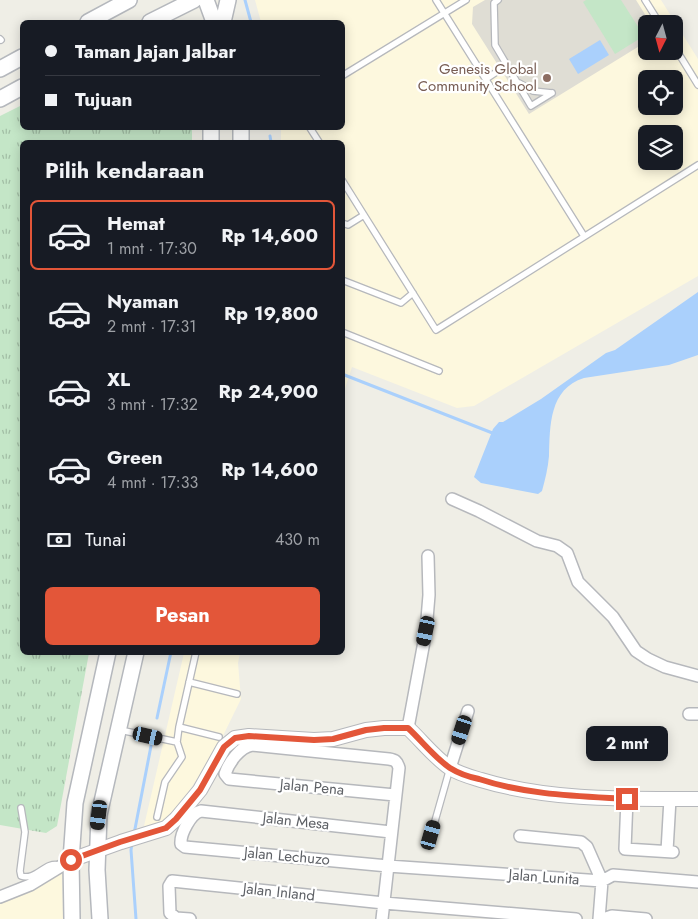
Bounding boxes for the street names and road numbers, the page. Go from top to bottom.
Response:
street label: Jalan Pena [277,773,345,801]
street label: Jalan Mesa [260,806,330,835]
street label: Jalan Lechuzo [241,841,331,871]
street label: Jalan Lunita [506,863,580,890]
street label: Jalan Inland [240,877,316,907]

